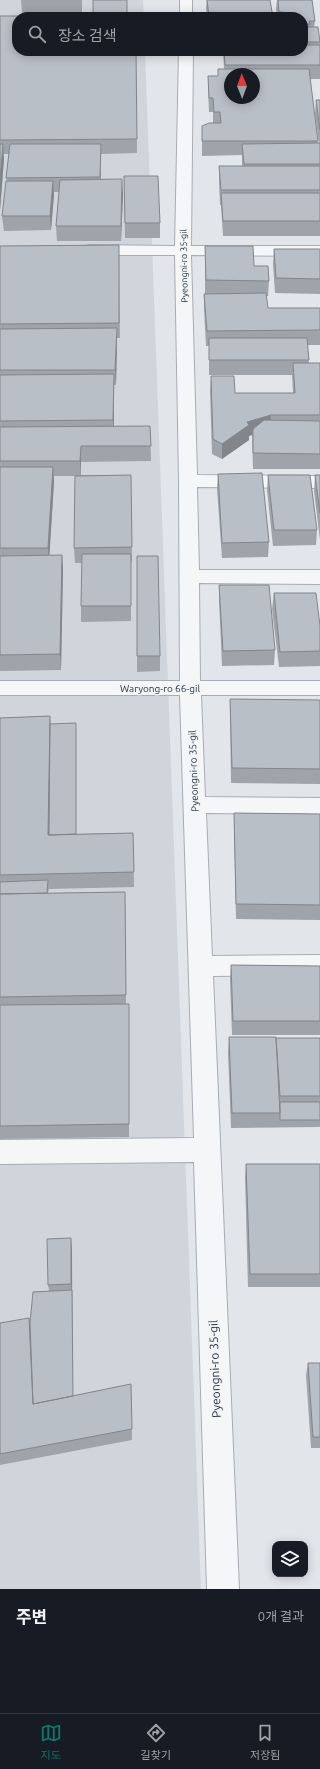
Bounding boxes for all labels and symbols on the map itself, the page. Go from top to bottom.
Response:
north arrow [224,68,260,104]
street label: Pyeongni-ro 35-gil [178,229,190,303]
street label: Waryong-ro 66-gil [120,683,200,694]
street label: Pyeongni-ro 35-gil [187,730,200,812]
street label: Pyeongni-ro 35-gil [206,1320,223,1418]

